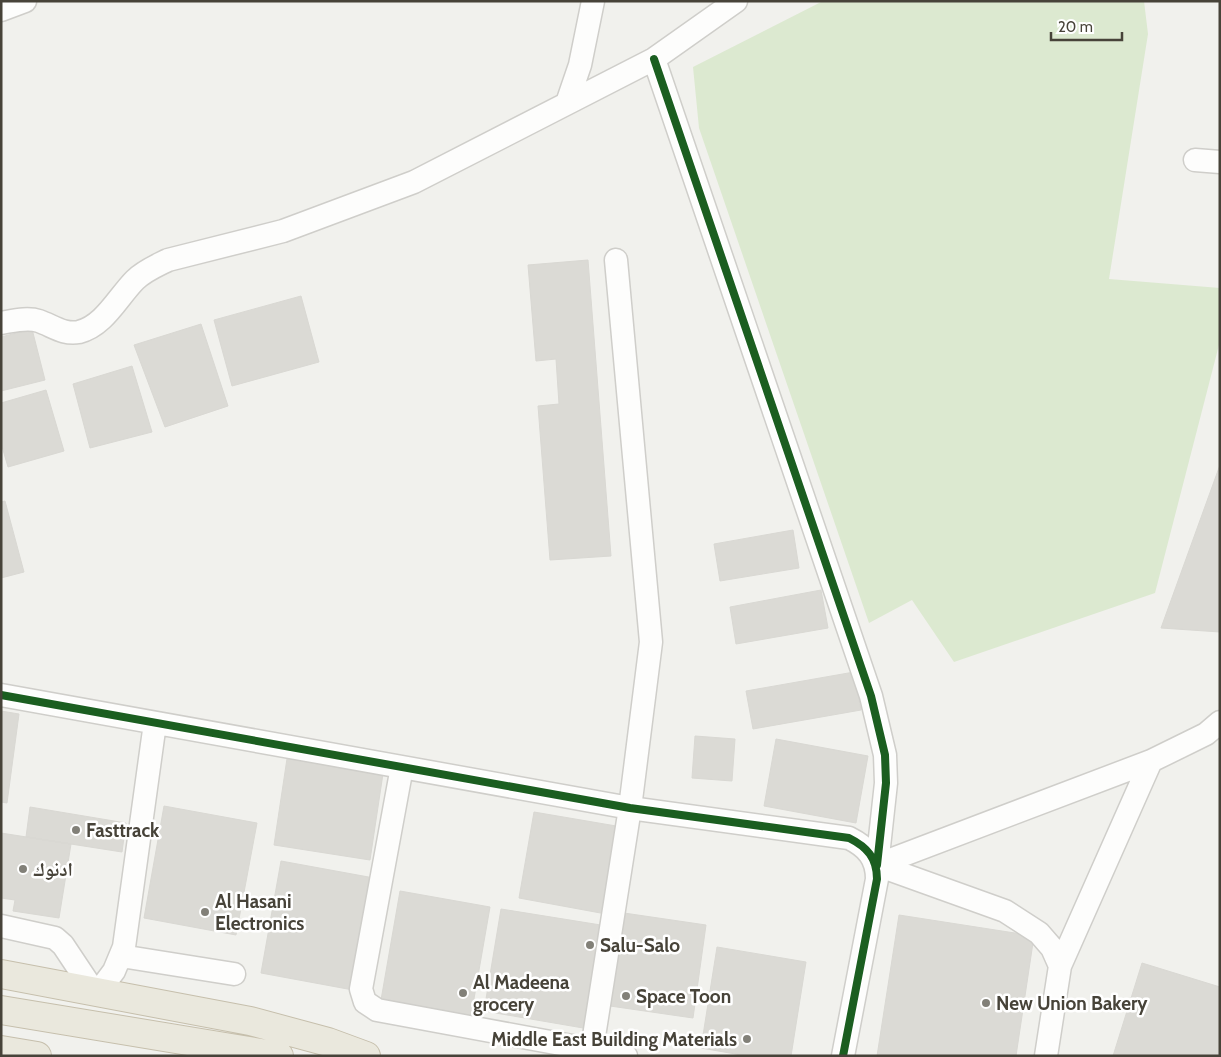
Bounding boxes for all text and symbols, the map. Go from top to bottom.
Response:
scale bar [1051,10,1122,42]
text: 20 m [1058,18,1093,36]
place label: Fasttrack [86,819,160,842]
marker: Fasttrack [70,824,82,836]
place label: ادنوك [33,858,73,881]
marker: ادنوك [17,863,29,875]
place label: Al Hasani Electronics [215,890,304,935]
marker: Al Hasani Electronics [199,906,211,918]
place label: Salu-Salo [600,934,680,957]
marker: Salu-Salo [584,939,596,951]
place label: Al Madeena grocery [473,971,570,1016]
place label: Space Toon [636,985,731,1008]
marker: Al Madeena grocery [457,987,469,999]
marker: Space Toon [620,990,632,1002]
place label: New Union Bakery [996,992,1148,1015]
marker: New Union Bakery [980,997,992,1009]
place label: Middle East Building Materials [491,1028,737,1051]
marker: Middle East Building Materials [741,1033,753,1045]

